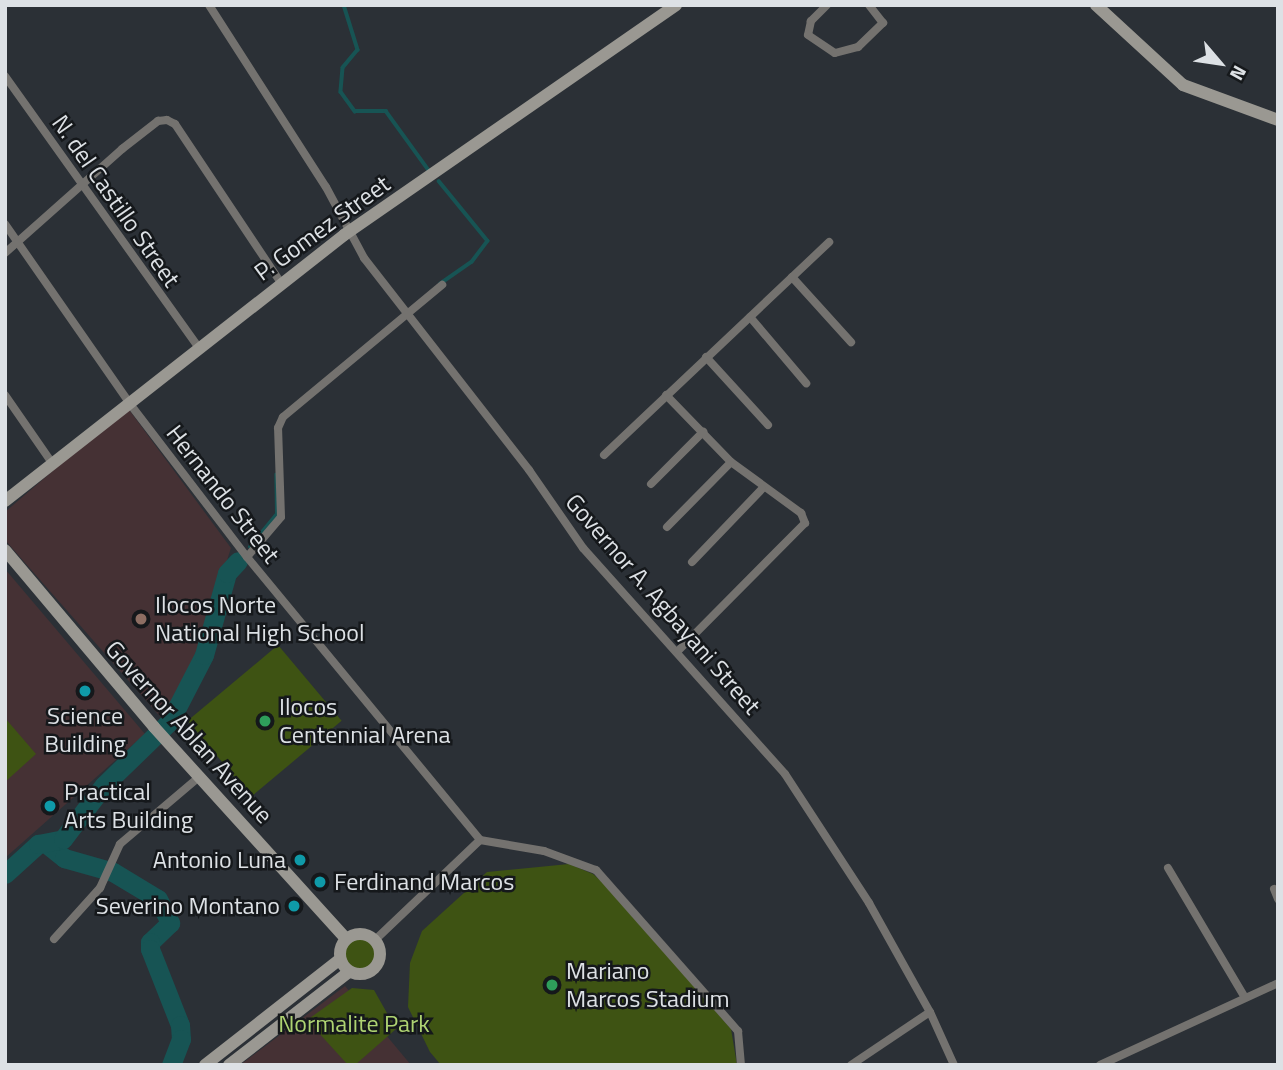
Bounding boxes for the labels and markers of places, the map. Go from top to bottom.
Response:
place label: Ilocos Norte National High School [155,591,365,647]
marker: Ilocos Norte National High School [133,611,149,627]
marker: Science Building [77,683,93,699]
place label: Ilocos Centennial Arena [279,693,451,749]
place label: Science Building [44,702,126,758]
marker: Ilocos Centennial Arena [257,713,273,729]
place label: Practical Arts Building [64,778,193,834]
marker: Practical Arts Building [42,798,58,814]
place label: Antonio Luna [153,846,286,874]
marker: Antonio Luna [292,852,308,868]
place label: Ferdinand Marcos [334,868,514,896]
marker: Ferdinand Marcos [312,874,328,890]
place label: Severino Montano [96,892,280,920]
marker: Severino Montano [286,898,302,914]
place label: Mariano Marcos Stadium [566,957,730,1013]
marker: Mariano Marcos Stadium [544,977,560,993]

